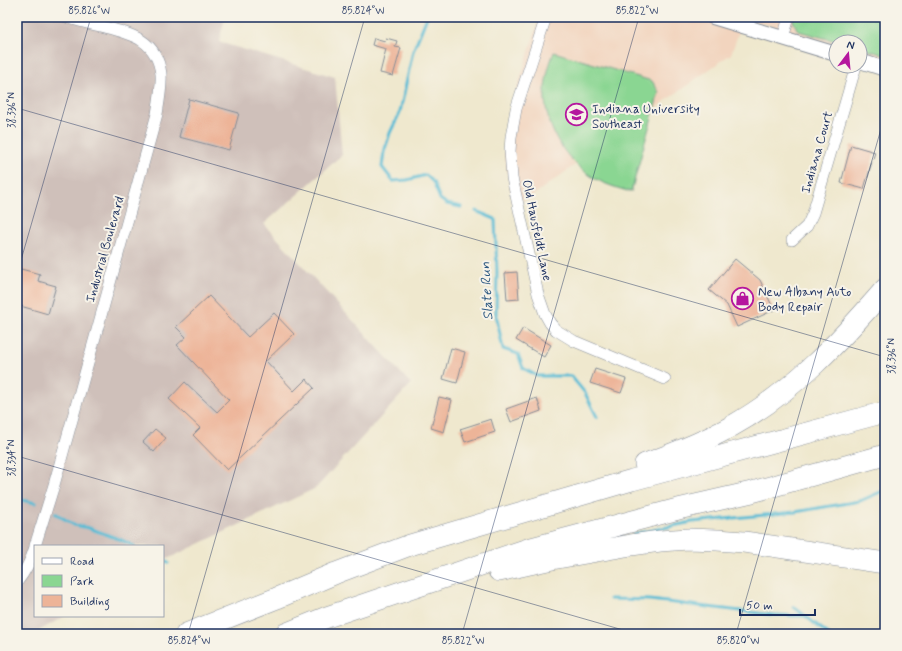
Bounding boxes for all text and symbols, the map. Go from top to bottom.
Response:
text: 85.826°W [68,4,110,18]
text: 85.824°W [342,4,384,18]
text: 85.822°W [616,4,658,18]
north arrow [828,34,868,74]
text: N [845,38,856,53]
text: 38.336°N [5,92,19,128]
place label: Indiana University Southeast [592,101,700,133]
school or university icon: Indiana University Southeast [564,102,590,128]
street label: Indiana Court [798,109,837,195]
street label: Old Hausfeldt Lane [518,178,556,283]
street label: Industrial Boulevard [82,194,129,304]
water label: Slate Run [476,261,498,321]
place label: New Albany Auto Body Repair [758,284,851,316]
shop icon: New Albany Auto Body Repair [730,285,756,311]
text: 38.336°N [885,338,899,374]
text: 38.334°N [5,439,19,477]
legend [34,545,164,617]
text: Road [70,554,94,570]
text: Park [70,574,94,590]
scale bar [740,591,815,617]
text: Building [70,594,110,611]
text: 50 m [746,598,773,614]
text: 85.824°W [168,634,210,648]
text: 85.822°W [442,634,484,648]
text: 85.820°W [717,634,759,648]

